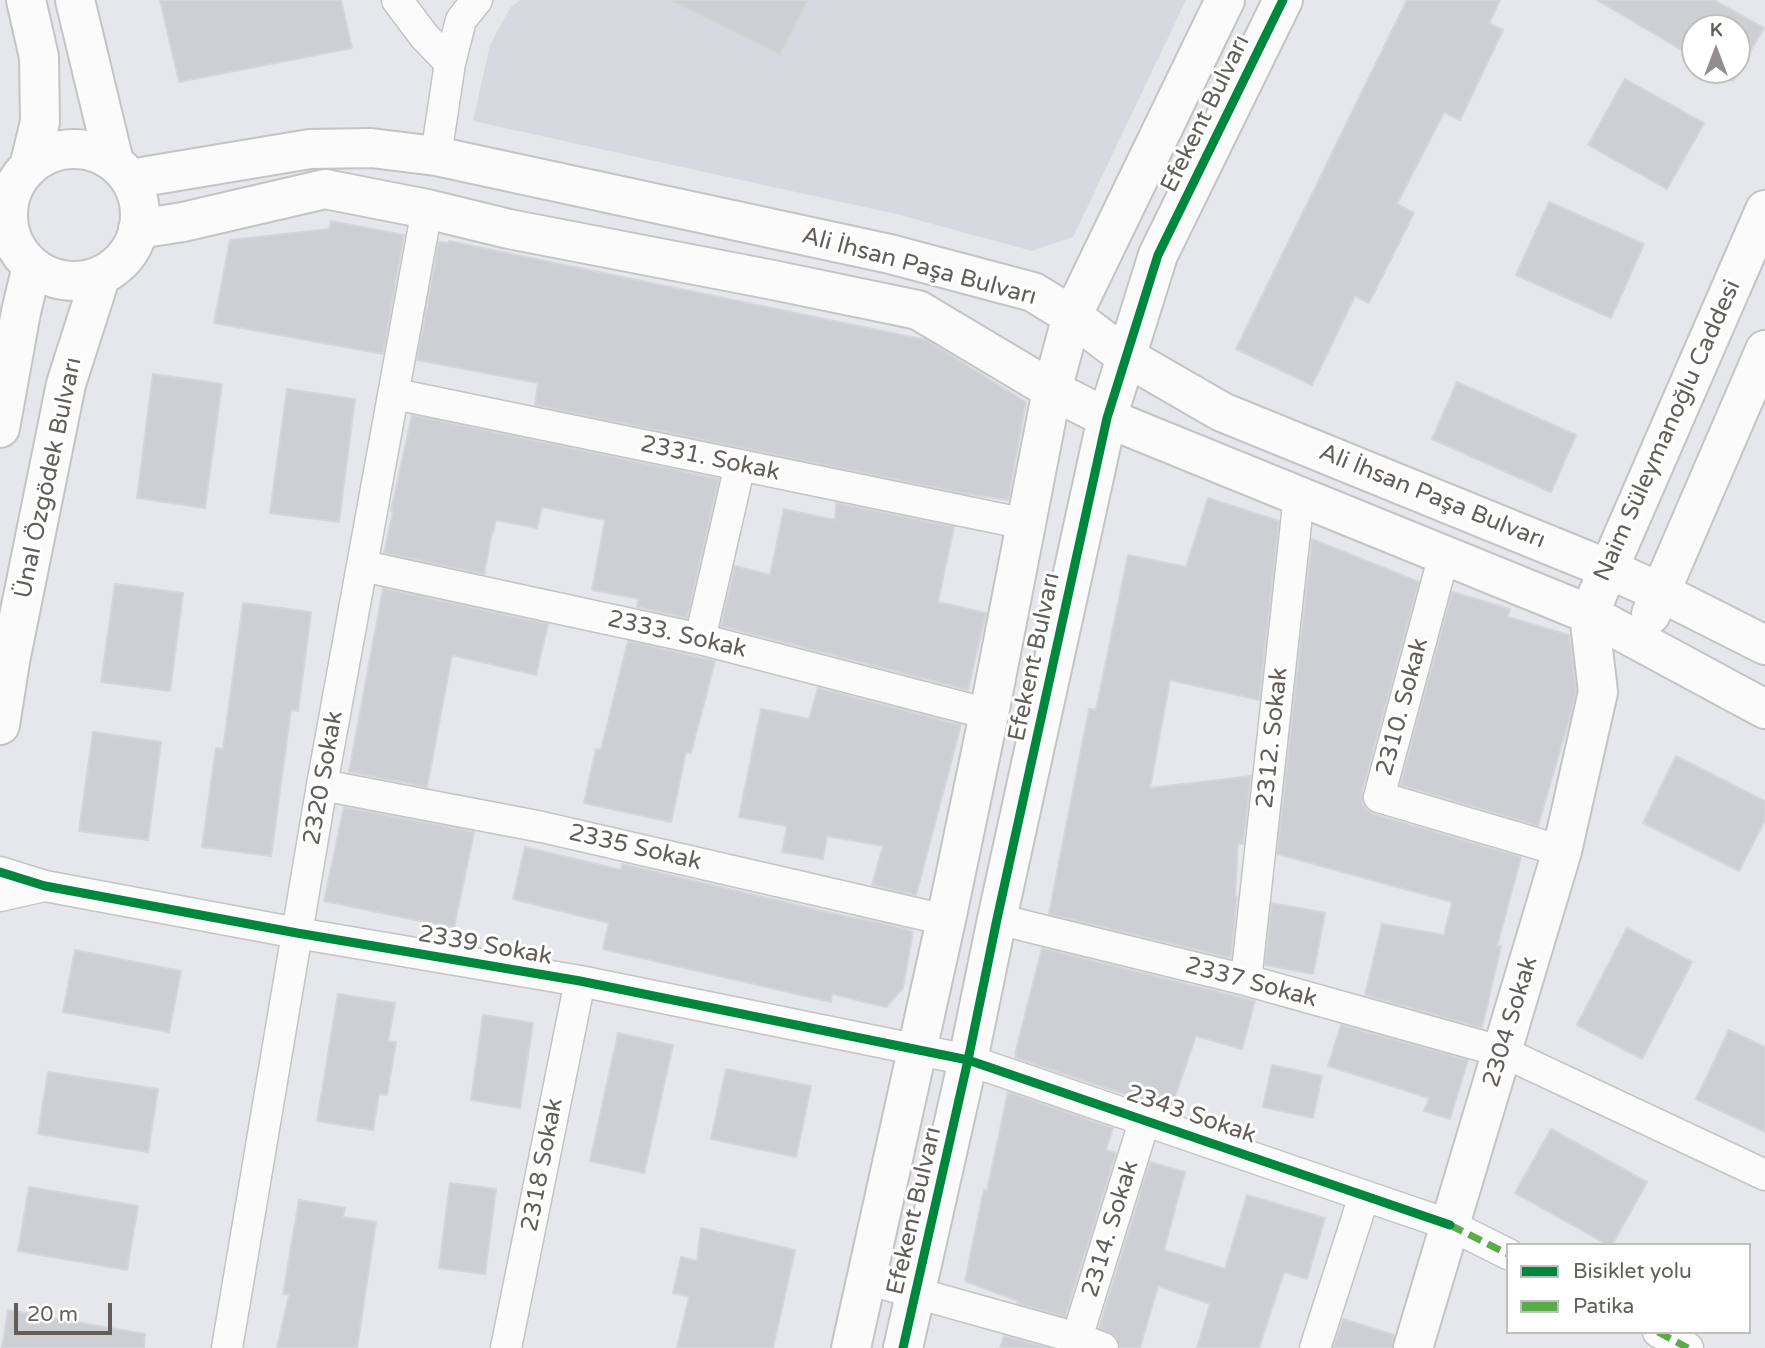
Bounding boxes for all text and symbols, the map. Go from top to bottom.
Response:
north arrow [1681,14,1751,84]
text: K [1710,19,1722,41]
street label: Efekent Bulvarı [1155,31,1257,197]
street label: Ali İhsan Paşa Bulvarı [799,222,1039,312]
street label: Naim Süleymanoğlu Caddesi [1588,276,1748,586]
street label: Ünal Özgödek Bulvarı [9,355,89,601]
street label: 2331. Sokak [638,430,782,488]
street label: Ali İhsan Paşa Bulvarı [1315,438,1549,556]
street label: Efekent Bulvarı [1003,570,1067,744]
street label: 2333. Sokak [605,605,749,665]
street label: 2310. Sokak [1371,635,1435,779]
street label: 2312. Sokak [1251,666,1295,810]
street label: 2320 Sokak [298,709,350,847]
street label: 2335 Sokak [566,819,704,877]
street label: 2339 Sokak [416,920,554,972]
street label: 2337 Sokak [1182,952,1320,1014]
street label: 2304 Sokak [1477,953,1545,1091]
street label: 2343 Sokak [1122,1079,1260,1151]
street label: 2318 Sokak [516,1096,570,1234]
street label: Efekent Bulvarı [882,1124,948,1298]
street label: 2314. Sokak [1077,1157,1145,1301]
legend [1506,1243,1751,1334]
text: Bisiklet yolu [1573,1259,1692,1284]
scale bar [18,1288,116,1332]
text: Patika [1573,1294,1634,1319]
text: 20 m [27,1302,78,1327]

